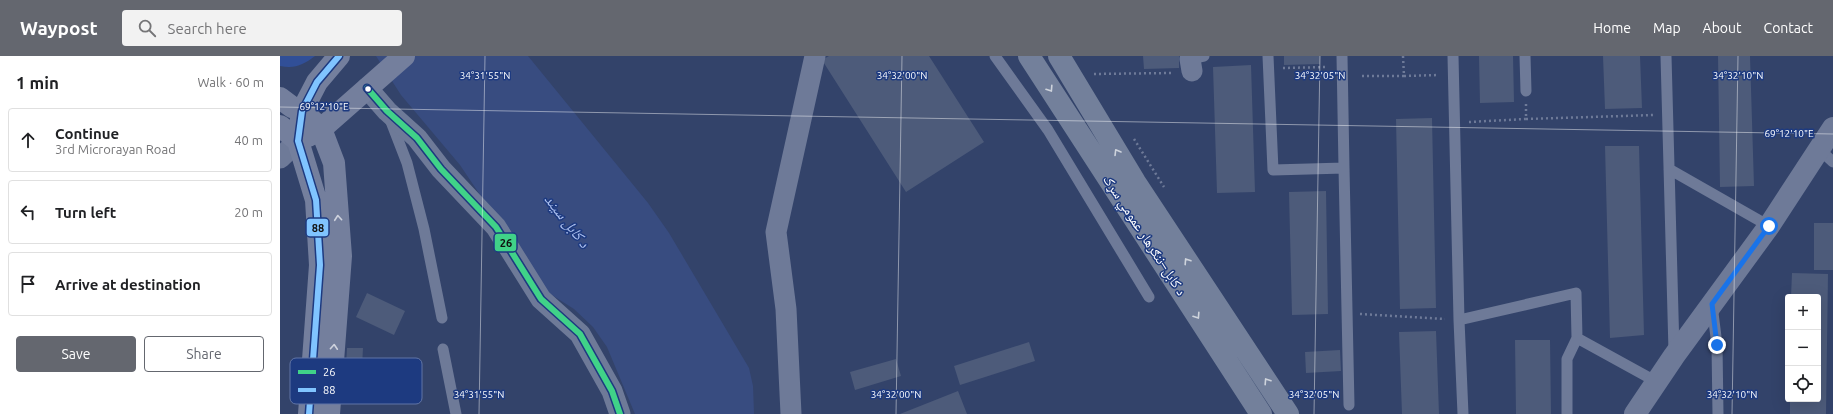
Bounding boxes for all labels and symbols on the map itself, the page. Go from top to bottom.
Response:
text: 34°31'55"N [460,70,510,81]
text: 34°32'00"N [877,70,927,81]
text: 34°32'05"N [1295,70,1345,81]
text: 34°32'10"N [1713,70,1763,81]
unlabelled marker [363,84,373,94]
one-way arrow [1046,85,1053,92]
text: 69°12'10"E [299,101,349,112]
text: 69°12'10"E [1764,128,1814,139]
one-way arrow [1114,149,1122,156]
street label: د کابل–ننګرهار عمومي سړک [1097,172,1190,300]
water label: د کابل سيند [541,191,594,252]
one-way arrow [334,215,343,221]
route start [1760,217,1778,235]
line badge: 88 [306,218,329,237]
text: 88 [312,222,324,234]
line badge: 26 [494,233,517,252]
text: 26 [500,237,512,249]
one-way arrow [1185,258,1192,265]
one-way arrow [1192,312,1200,319]
route end [1708,336,1726,354]
one-way arrow [330,344,339,350]
legend [290,358,422,404]
text: 26 [323,366,335,378]
one-way arrow [1265,379,1272,386]
text: 88 [323,384,335,396]
text: 34°31'55"N [454,389,504,400]
text: 34°32'00"N [871,389,921,400]
text: 34°32'05"N [1289,389,1339,400]
text: 34°32'10"N [1707,389,1757,400]

